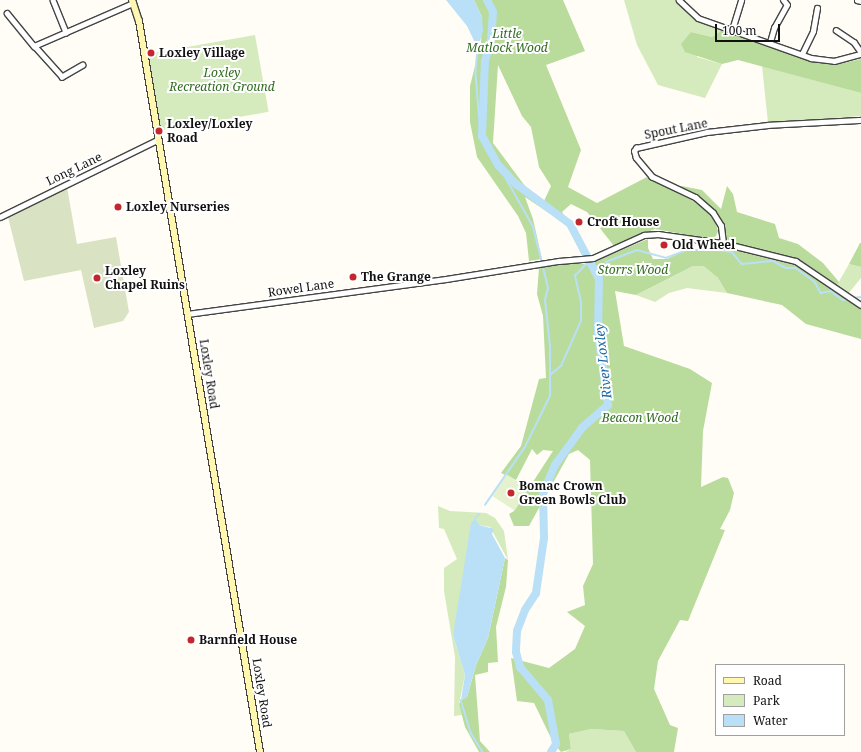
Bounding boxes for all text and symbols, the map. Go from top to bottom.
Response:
scale bar [717,16,782,42]
text: 100 m [722,22,757,39]
park label: Little Matlock Wood [466,27,548,55]
place label: Loxley Village [159,46,245,60]
marker: Loxley Village [146,48,156,58]
park label: Loxley Recreation Ground [169,66,275,94]
street label: Spout Lane [643,116,709,142]
place label: Loxley/Loxley Road [167,117,252,145]
marker: Loxley/Loxley Road [154,126,164,136]
street label: Long Lane [44,149,104,189]
place label: Loxley Nurseries [126,200,230,214]
marker: Loxley Nurseries [113,202,123,212]
place label: Croft House [587,215,659,229]
marker: Croft House [574,217,584,227]
place label: Old Wheel [672,238,735,252]
marker: Old Wheel [659,240,669,250]
park label: Storrs Wood [598,263,668,277]
place label: Loxley Chapel Ruins [105,264,185,292]
place label: The Grange [361,270,431,284]
marker: The Grange [348,272,358,282]
marker: Loxley Chapel Ruins [92,273,102,283]
street label: Rowel Lane [267,276,335,300]
water label: River Loxley [591,323,615,399]
street label: Loxley Road [196,338,222,410]
park label: Beacon Wood [602,411,678,425]
place label: Bomac Crown Green Bowls Club [519,479,626,507]
marker: Bomac Crown Green Bowls Club [506,488,516,498]
place label: Barnfield House [199,633,297,647]
marker: Barnfield House [186,635,196,645]
street label: Loxley Road [249,657,275,729]
legend [715,664,845,736]
text: Road [753,672,782,689]
text: Park [753,692,780,709]
text: Water [753,712,788,729]

